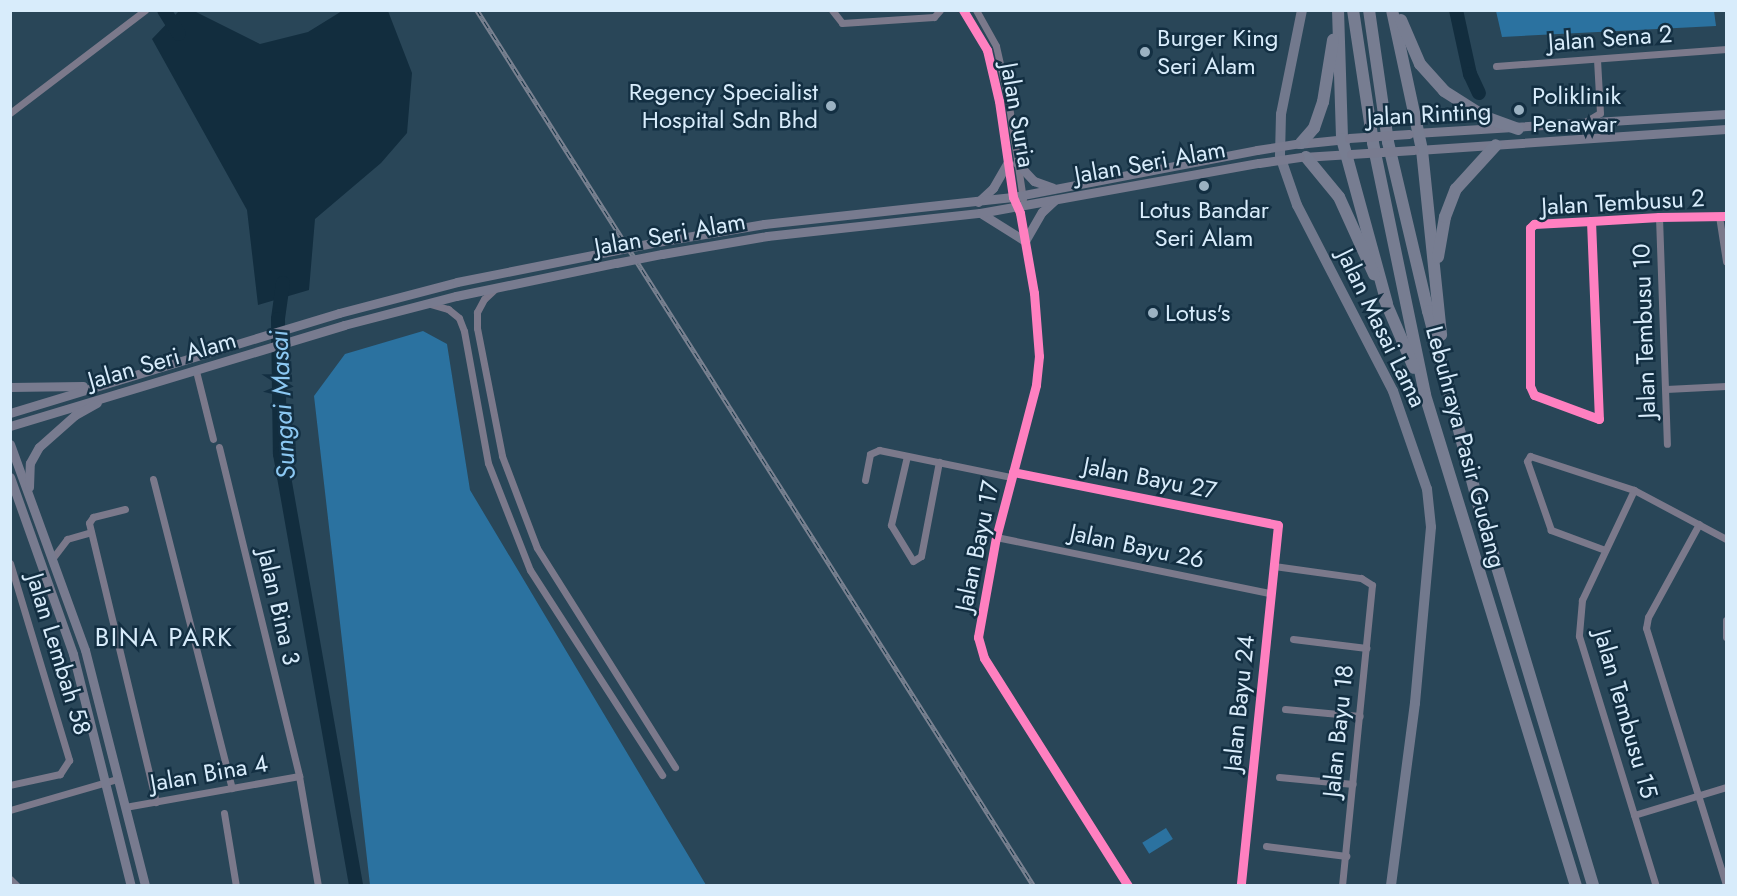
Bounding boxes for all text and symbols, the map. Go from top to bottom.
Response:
street label: Jalan Sena 2 [1547,19,1673,57]
place label: Burger King Seri Alam [1157,24,1278,80]
marker: Burger King Seri Alam [1138,45,1152,59]
street label: Jalan Suria [995,60,1041,170]
place label: Regency Specialist Hospital Sdn Bhd [629,78,818,134]
place label: Poliklinik Penawar [1532,82,1621,138]
street label: Jalan Rinting [1366,96,1492,132]
marker: Regency Specialist Hospital Sdn Bhd [822,97,840,115]
marker: Poliklinik Penawar [1510,101,1528,119]
street label: Jalan Seri Alam [1072,135,1228,189]
marker: Lotus Bandar Seri Alam [1197,179,1211,193]
street label: Jalan Tembusu 2 [1541,183,1705,221]
place label: Lotus Bandar Seri Alam [1139,196,1269,252]
street label: Jalan Seri Alam [592,207,748,261]
street label: Jalan Tembusu 10 [1627,243,1661,419]
street label: Jalan Masai Lama [1331,244,1433,412]
place label: Lotus's [1165,299,1230,327]
marker: Lotus's [1146,306,1160,320]
street label: Lebuhraya Pasir Gudang [1420,323,1512,571]
street label: Jalan Seri Alam [85,325,239,395]
water label: Sungai Masai [264,330,302,480]
street label: Jalan Bayu 27 [1081,451,1219,505]
street label: Jalan Bayu 17 [949,478,1005,614]
street label: Jalan Bayu 26 [1067,518,1207,574]
street label: Jalan Bina 3 [252,546,306,668]
street label: Jalan Lembah 58 [21,570,97,738]
district label: BINA PARK [95,622,233,654]
street label: Jalan Tembusu 15 [1588,626,1664,802]
street label: Jalan Bayu 24 [1218,633,1260,773]
street label: Jalan Bayu 18 [1317,663,1359,799]
street label: Jalan Bina 4 [148,748,270,798]

